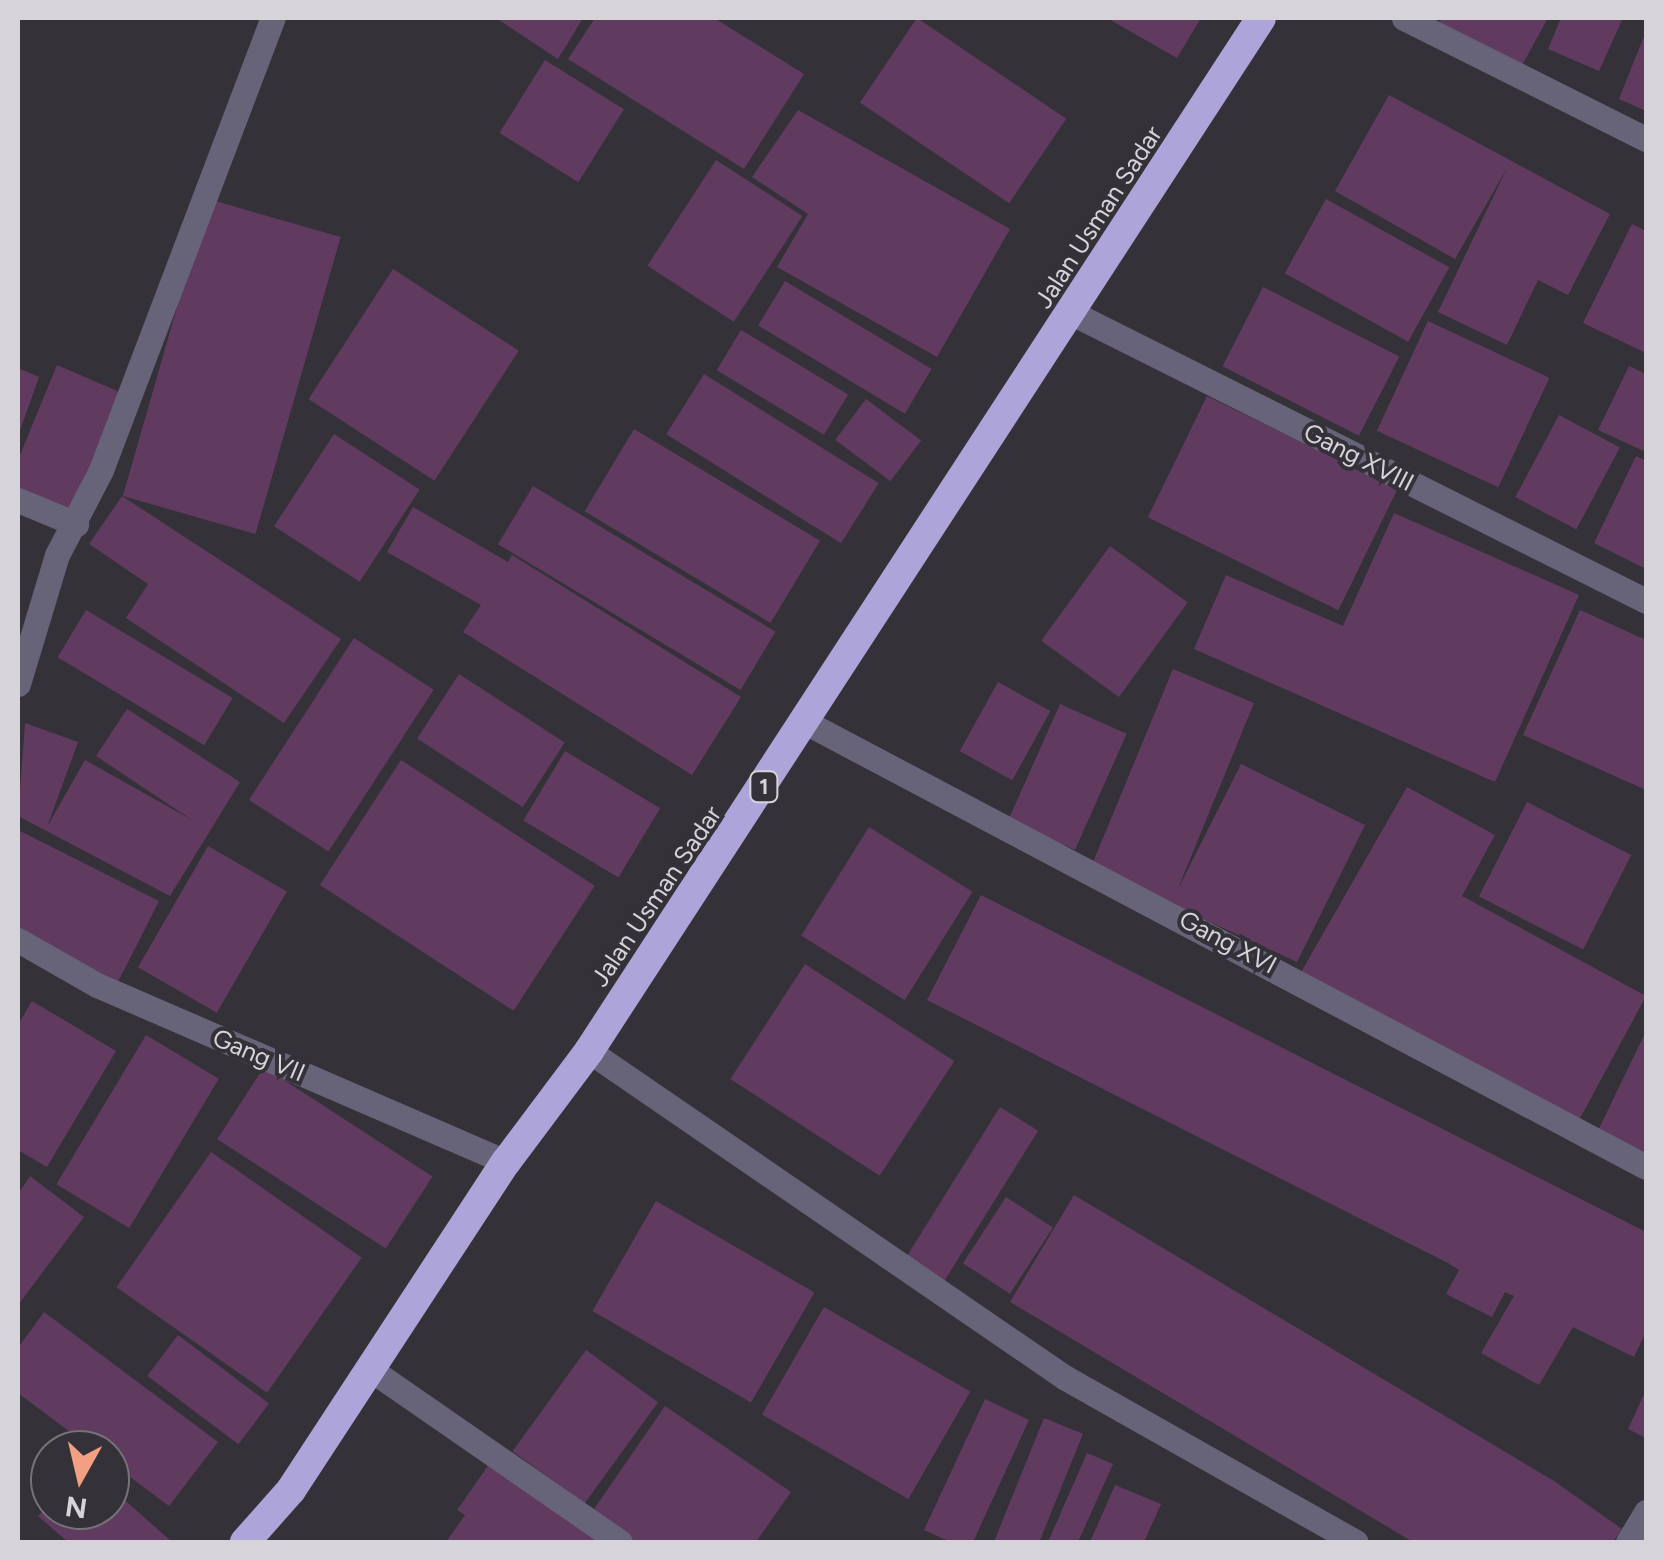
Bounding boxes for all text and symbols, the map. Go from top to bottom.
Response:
street label: Jalan Usman Sadar [1028,120,1168,314]
street label: Gang XVIII [1299,416,1419,498]
road number: 1 [749,770,779,804]
street label: Jalan Usman Sadar [584,800,728,992]
street label: Gang XVI [1174,904,1282,980]
street label: Gang VII [208,1022,310,1088]
north arrow [30,1430,130,1530]
text: N [63,1489,89,1526]

